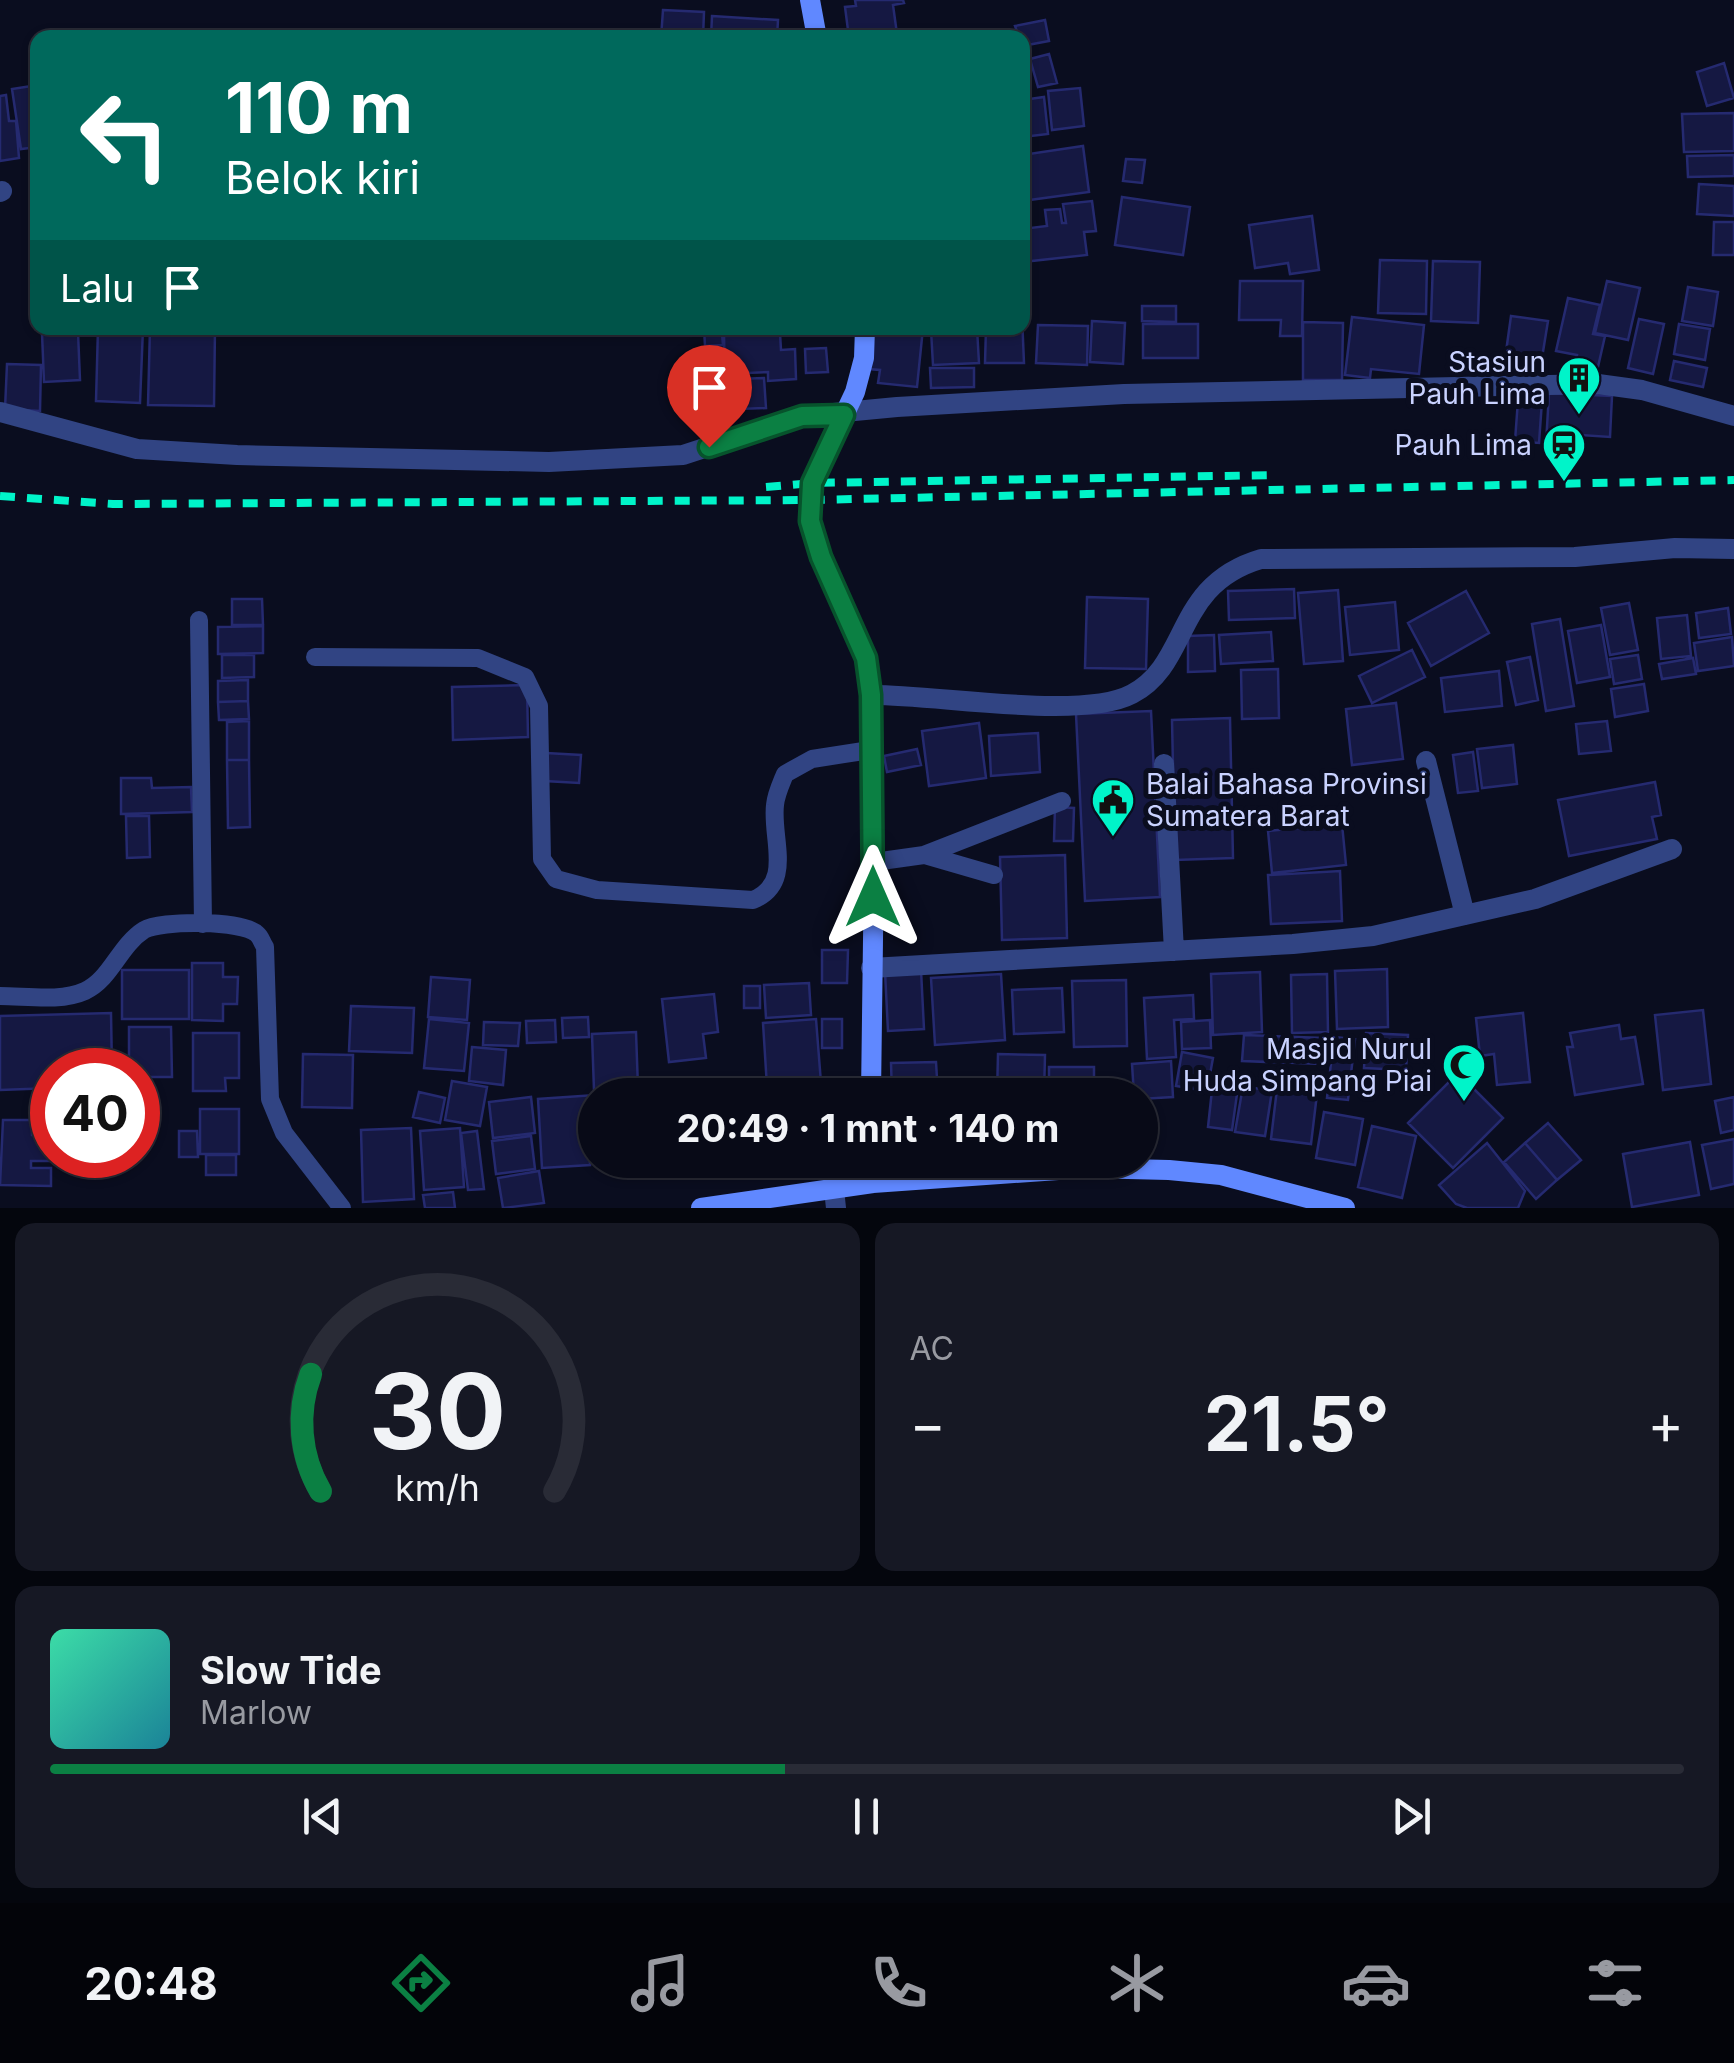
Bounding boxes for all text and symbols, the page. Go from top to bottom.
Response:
text: 110 m [225,65,413,150]
icon: left [60,70,190,200]
text: Belok kiri [225,150,420,205]
icon: arrive [155,260,210,315]
text: Lalu [60,265,135,311]
pin [667,345,752,448]
place label: Stasiun Pauh Lima [1409,345,1546,411]
building icon: Stasiun Pauh Lima [1556,355,1602,416]
icon: arrive [682,360,737,415]
station icon: Pauh Lima [1541,422,1587,483]
place label: Pauh Lima [1395,428,1532,462]
place label: Balai Bahasa Provinsi Sumatera Barat [1146,767,1427,833]
public building icon: Balai Bahasa Provinsi Sumatera Barat [1090,777,1136,838]
position arrow [821,845,925,949]
place label: Masjid Nurul Huda Simpang Piai [1183,1032,1432,1098]
mosque icon: Masjid Nurul Huda Simpang Piai [1441,1042,1487,1103]
speed limit sign: 40 [30,1048,160,1178]
text: 20:49 · 1 mnt · 140 m [676,1105,1060,1151]
text: AC [910,1329,954,1368]
text: 30 [369,1348,506,1474]
text: 21.5° [1204,1378,1390,1469]
text: − [910,1391,946,1457]
text: + [1648,1391,1684,1457]
text: km/h [395,1466,480,1510]
text: Slow Tide [200,1647,382,1693]
text: Marlow [200,1693,312,1732]
icon: previous [295,1789,350,1844]
icon: pause [839,1789,894,1844]
icon: next [1384,1789,1439,1844]
icon: directions [386,1948,456,2018]
icon: music [625,1948,695,2018]
icon: phone [864,1948,934,2018]
icon: climate [1102,1948,1172,2018]
icon: car [1341,1948,1411,2018]
icon: filters [1580,1948,1650,2018]
text: 20:48 [84,1956,218,2011]

